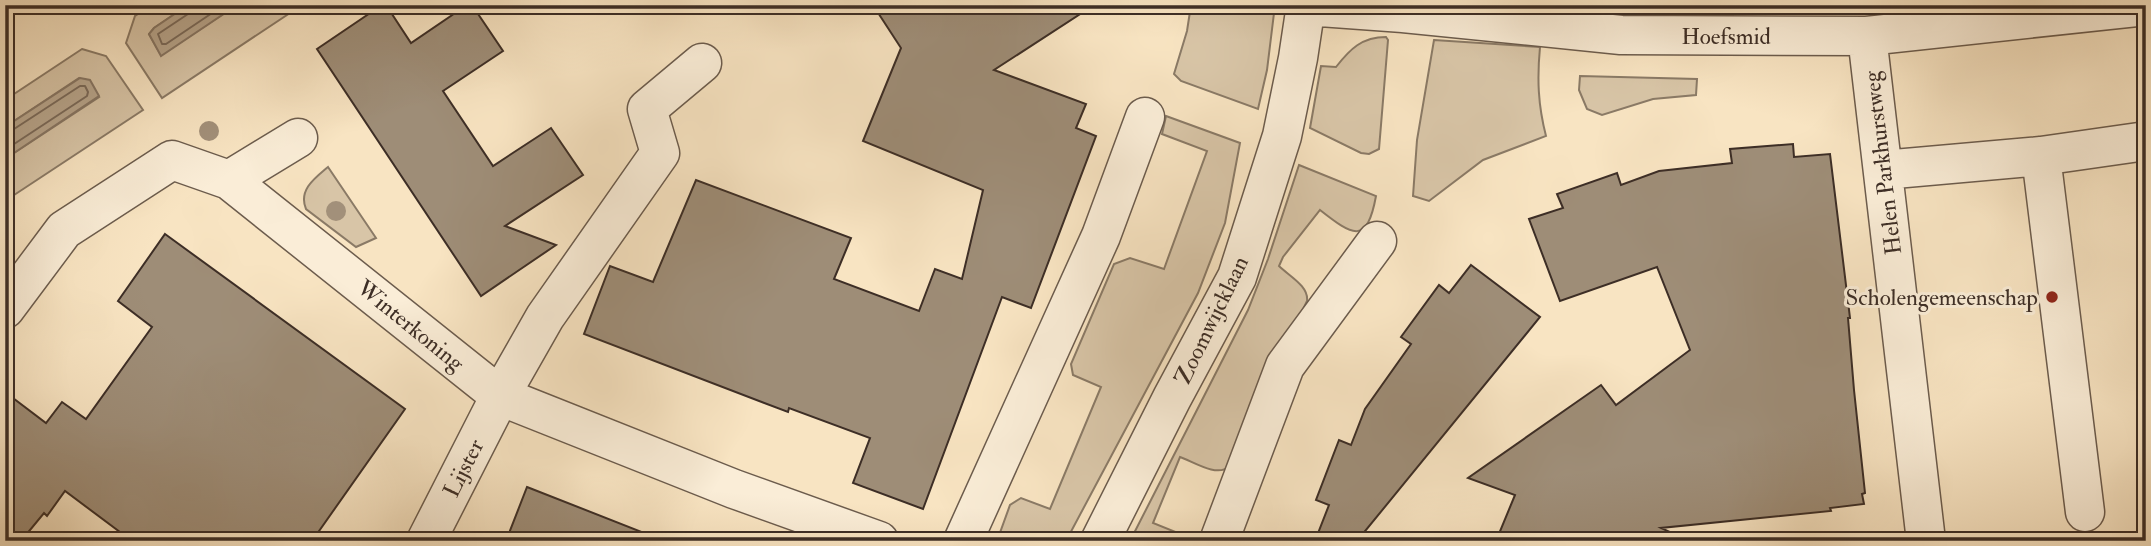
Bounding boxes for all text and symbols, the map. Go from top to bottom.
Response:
street label: Hoefsmid [1681,22,1771,51]
street label: Helen Parkhurstweg [1857,69,1908,256]
street label: Zoomwijcklaan [1168,251,1255,389]
street label: Winterkoning [350,273,471,378]
place label: Scholengemeenschap [1846,283,2038,313]
marker: Scholengemeenschap [2044,289,2060,305]
street label: Lijster [437,434,491,502]

